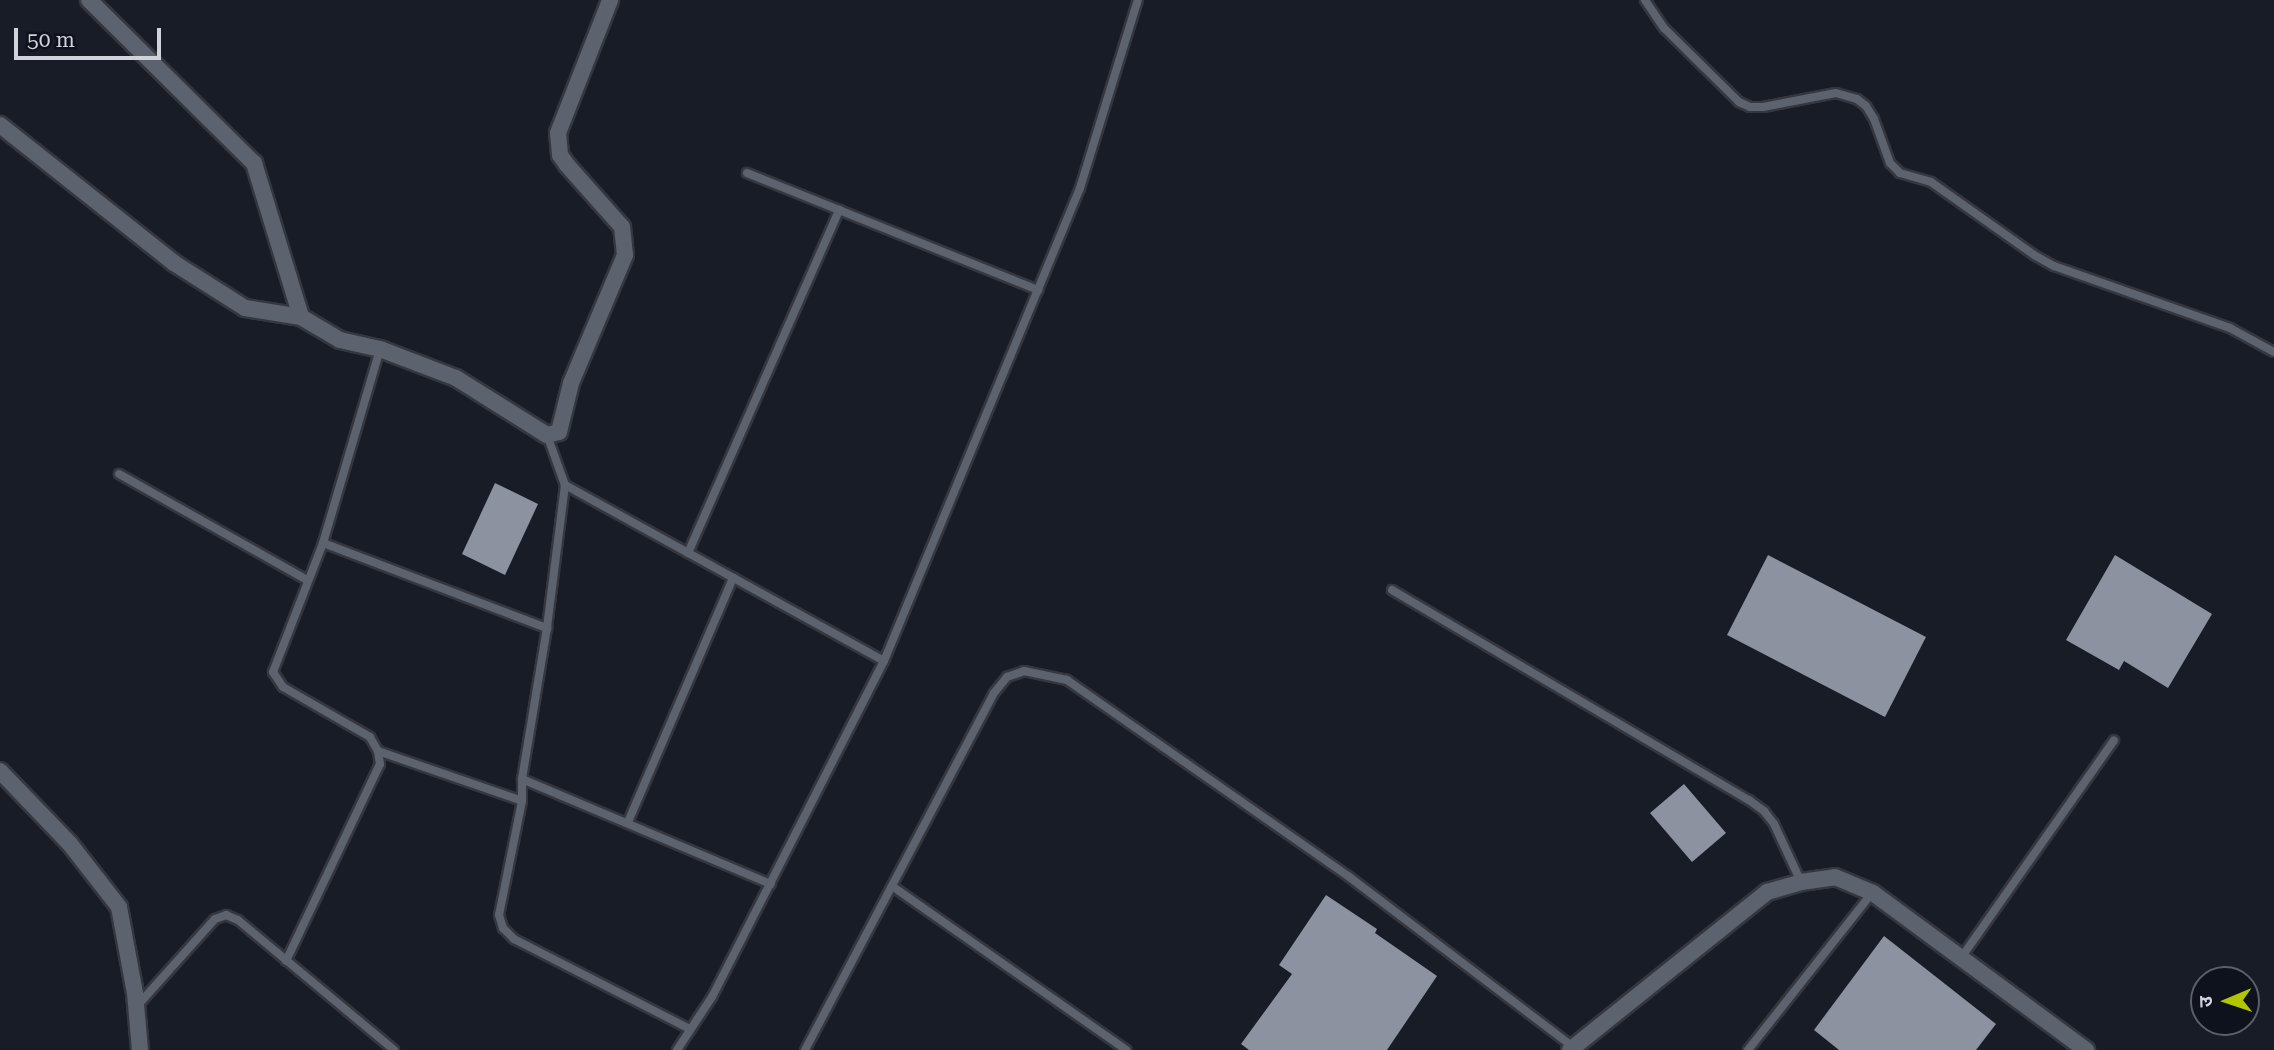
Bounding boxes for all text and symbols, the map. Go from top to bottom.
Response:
scale bar [18,14,164,58]
text: 50 m [27,28,75,52]
north arrow [2190,966,2260,1036]
text: उ [2194,996,2217,1008]

